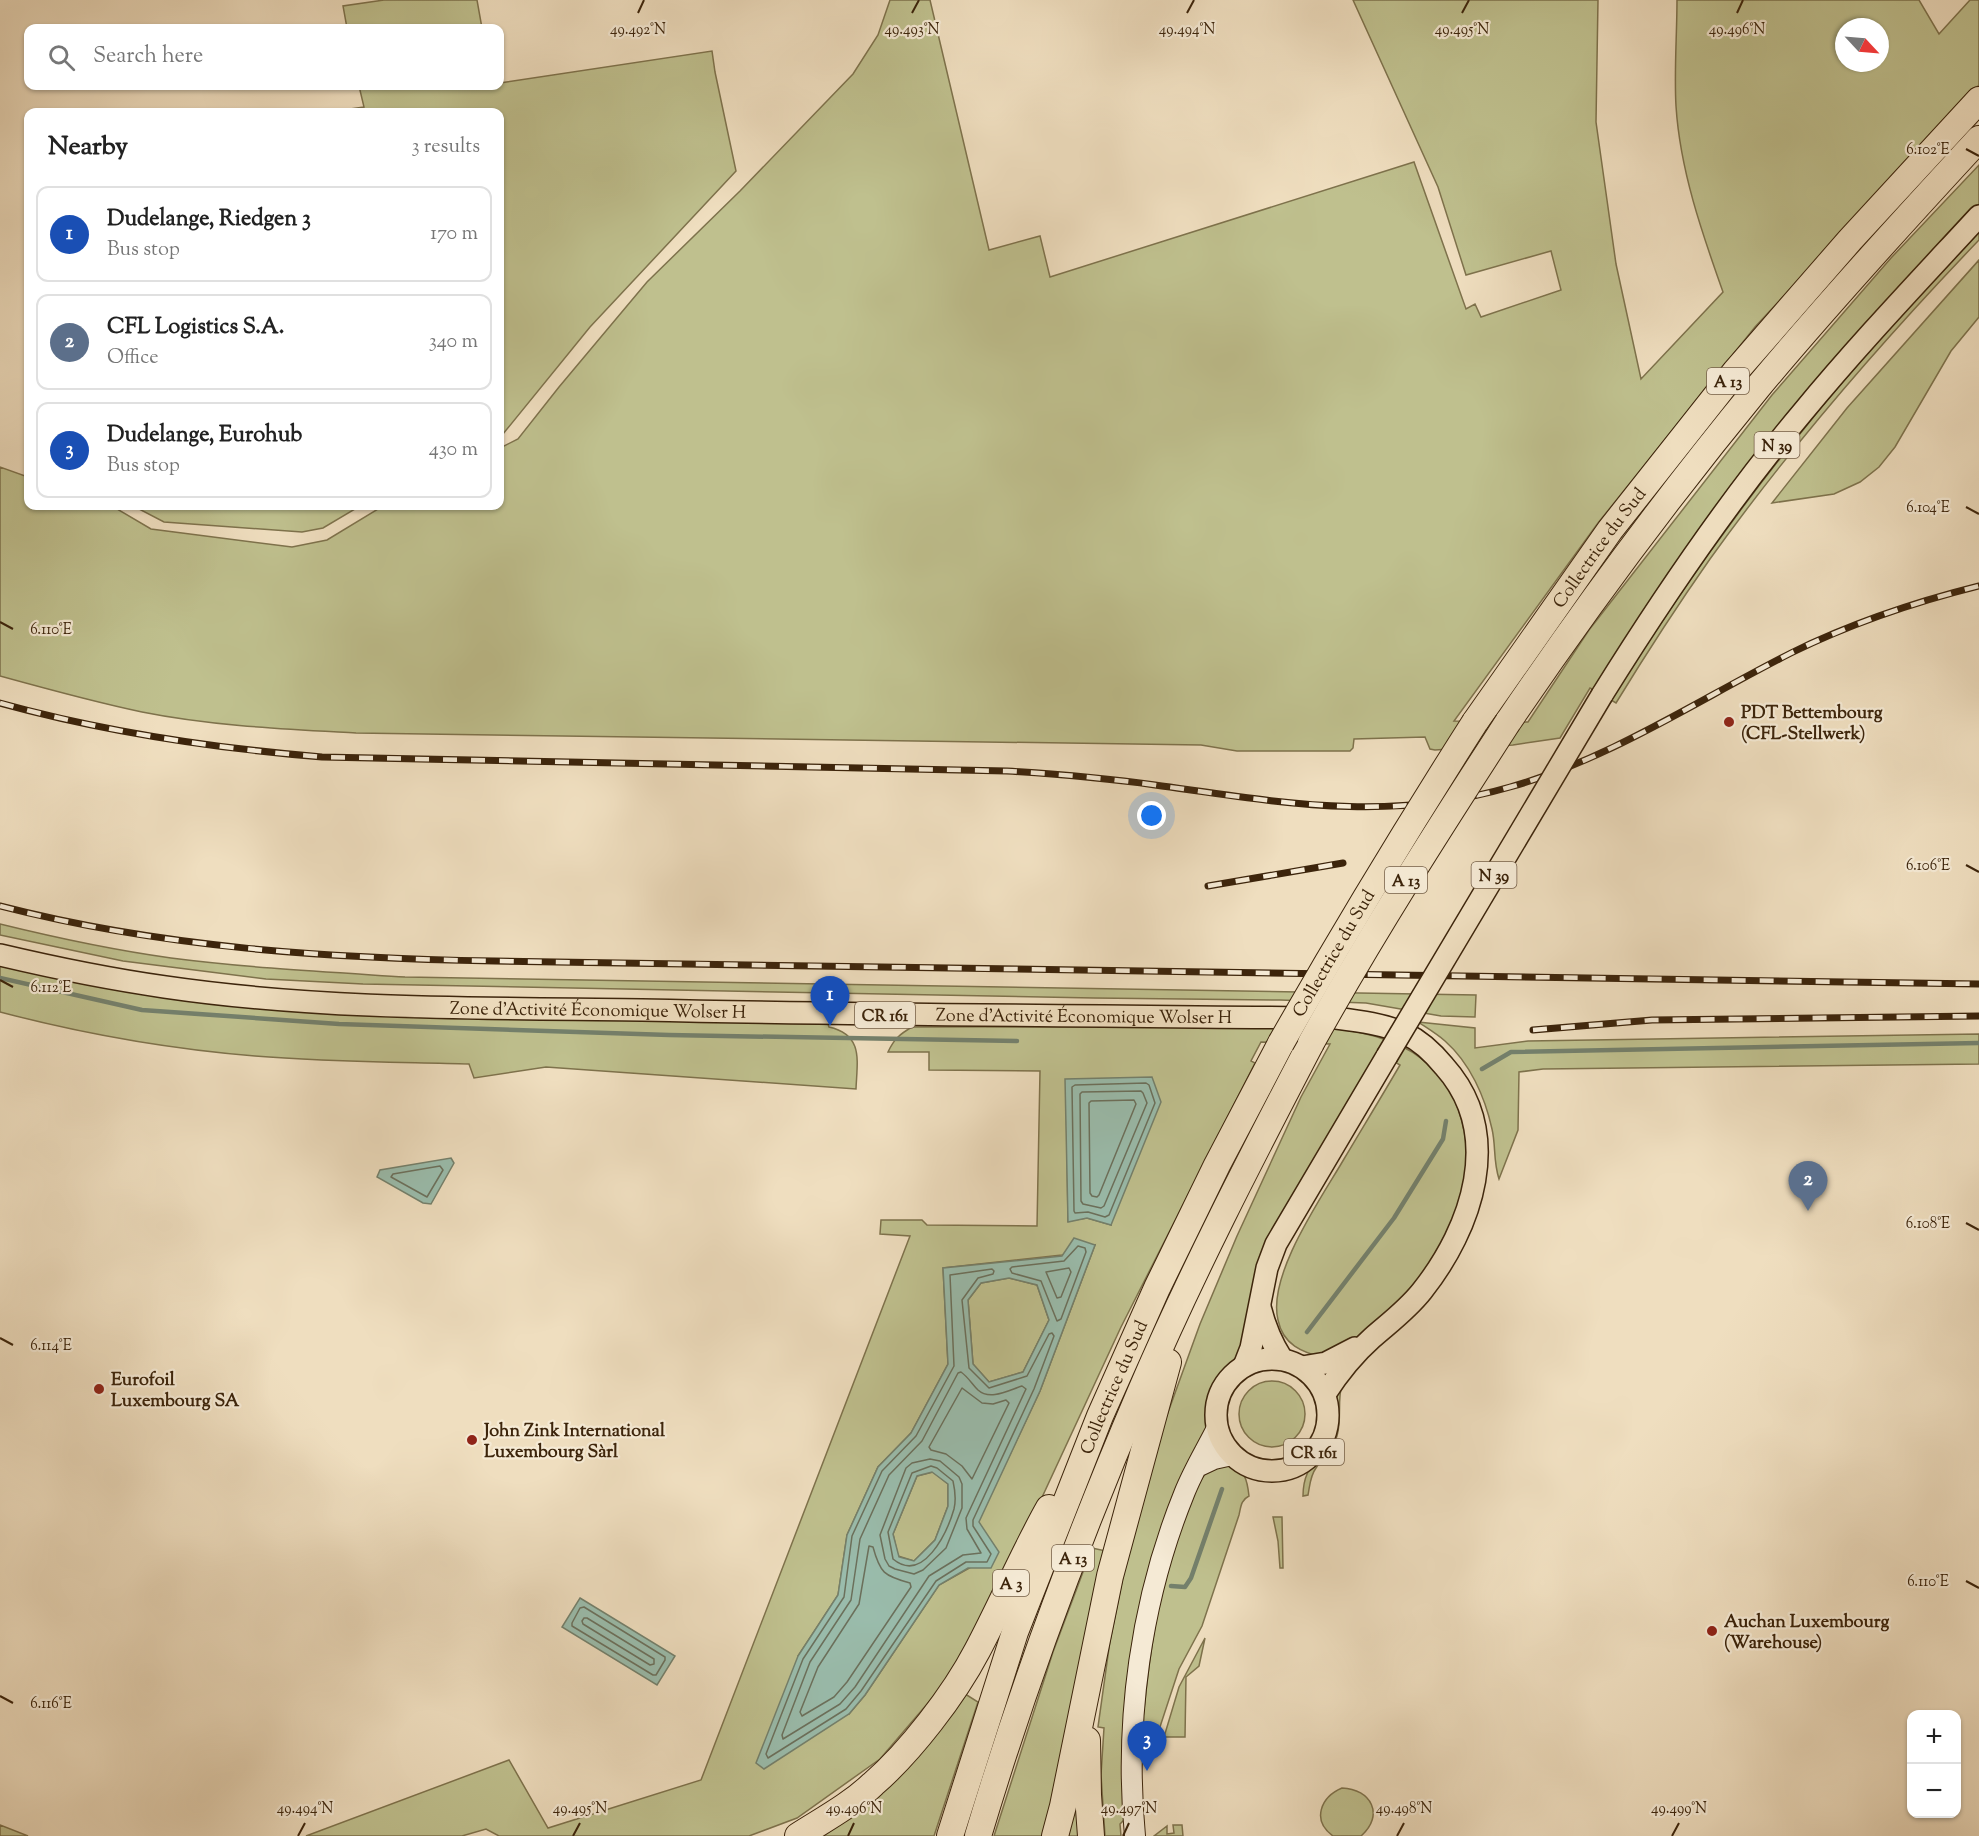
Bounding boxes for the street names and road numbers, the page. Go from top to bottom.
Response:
road number: A 13 [1707,368,1749,394]
road number: N 39 [1754,432,1800,458]
street label: Collectrice du Sud [1548,483,1654,614]
road number: N 39 [1472,862,1516,888]
road number: A 13 [1385,867,1427,893]
street label: Collectrice du Sud [1287,886,1383,1023]
street label: Zone d'Activité Économique Wolser H [450,997,746,1027]
road number: CR 161 [855,1002,915,1028]
street label: Zone d'Activité Économique Wolser H [936,1004,1232,1032]
street label: Collectrice du Sud [1075,1317,1156,1459]
road number: CR 161 [1284,1439,1344,1465]
road number: A 13 [1052,1545,1094,1571]
road number: A 3 [993,1570,1029,1596]

